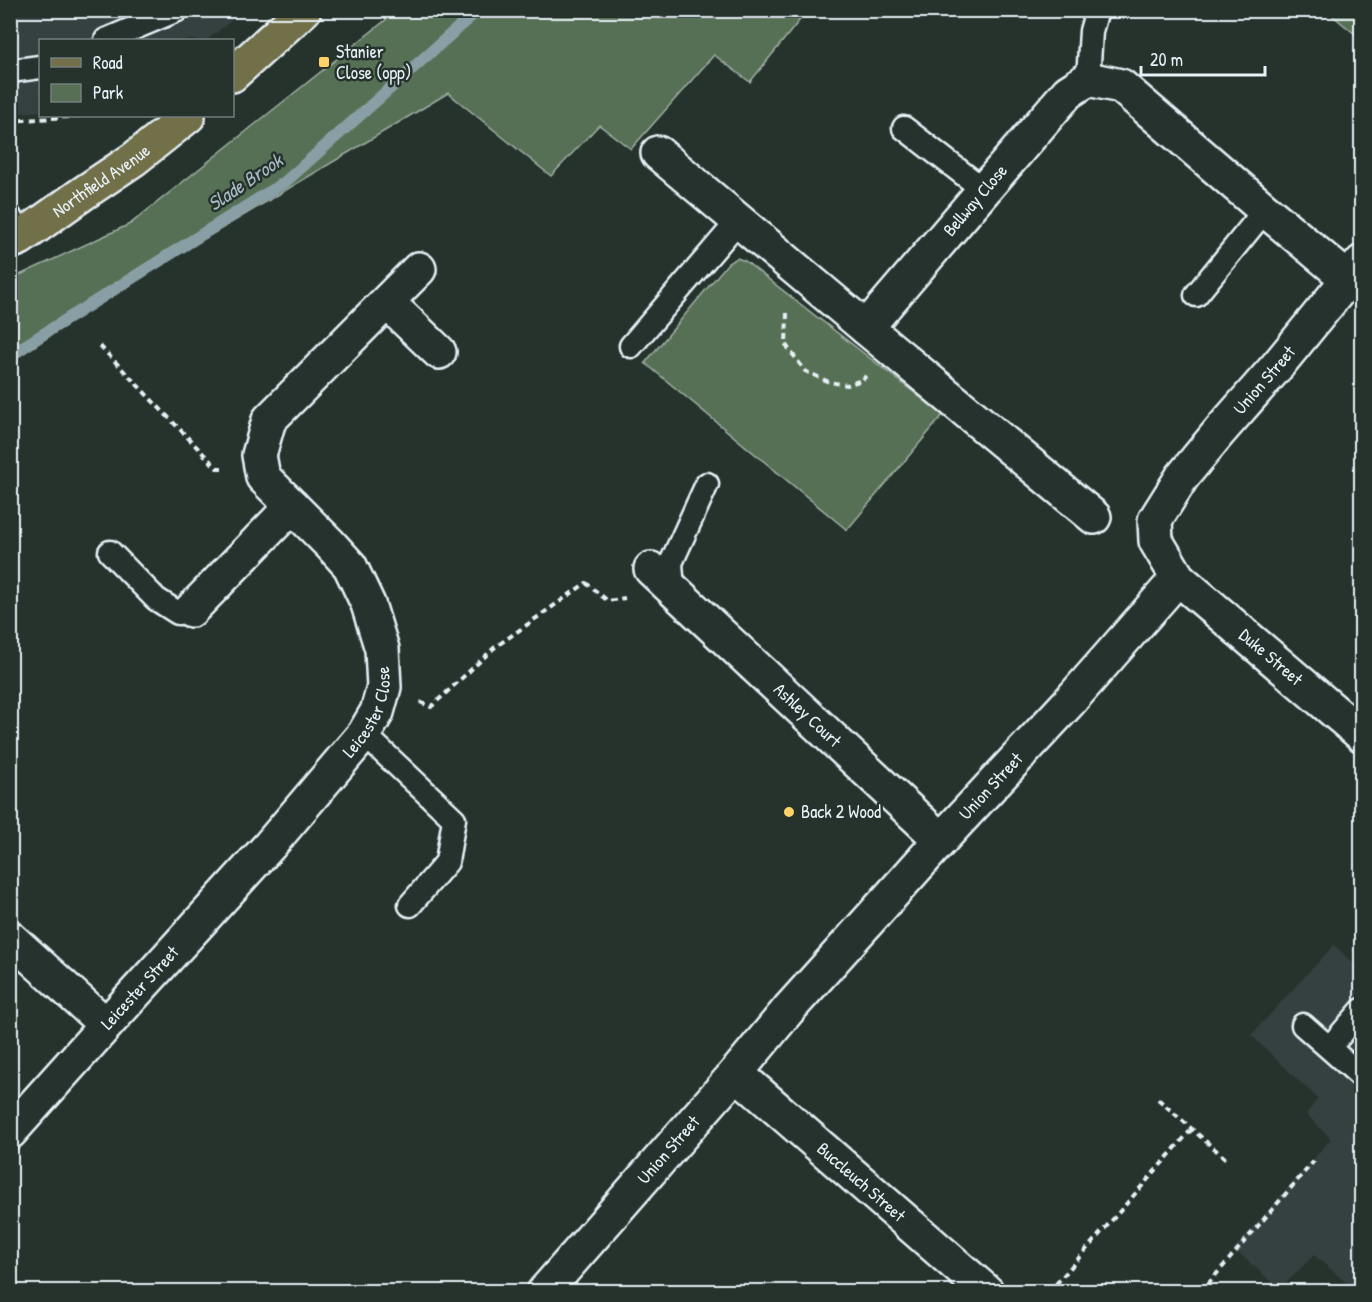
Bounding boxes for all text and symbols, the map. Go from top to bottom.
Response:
legend [39,39,234,117]
place label: Stanier Close (opp) [336,39,411,85]
scale bar [1141,39,1266,77]
text: 20 m [1150,47,1183,72]
text: Road [93,50,123,75]
marker: Stanier Close (opp) [317,55,331,69]
text: Park [93,80,124,105]
street label: Northfield Avenue [47,138,155,223]
water label: Slade Brook [202,146,289,217]
street label: Bellway Close [937,159,1013,241]
street label: Union Street [1227,340,1301,420]
street label: Duke Street [1234,622,1309,692]
street label: Leicester Close [336,666,396,763]
street label: Ashley Court [768,677,848,753]
street label: Union Street [953,746,1029,825]
place label: Back 2 Wood [801,799,881,824]
marker: Back 2 Wood [782,805,796,819]
street label: Leicester Street [95,940,185,1035]
street label: Union Street [631,1109,706,1189]
street label: Buccleuch Street [812,1136,912,1228]

